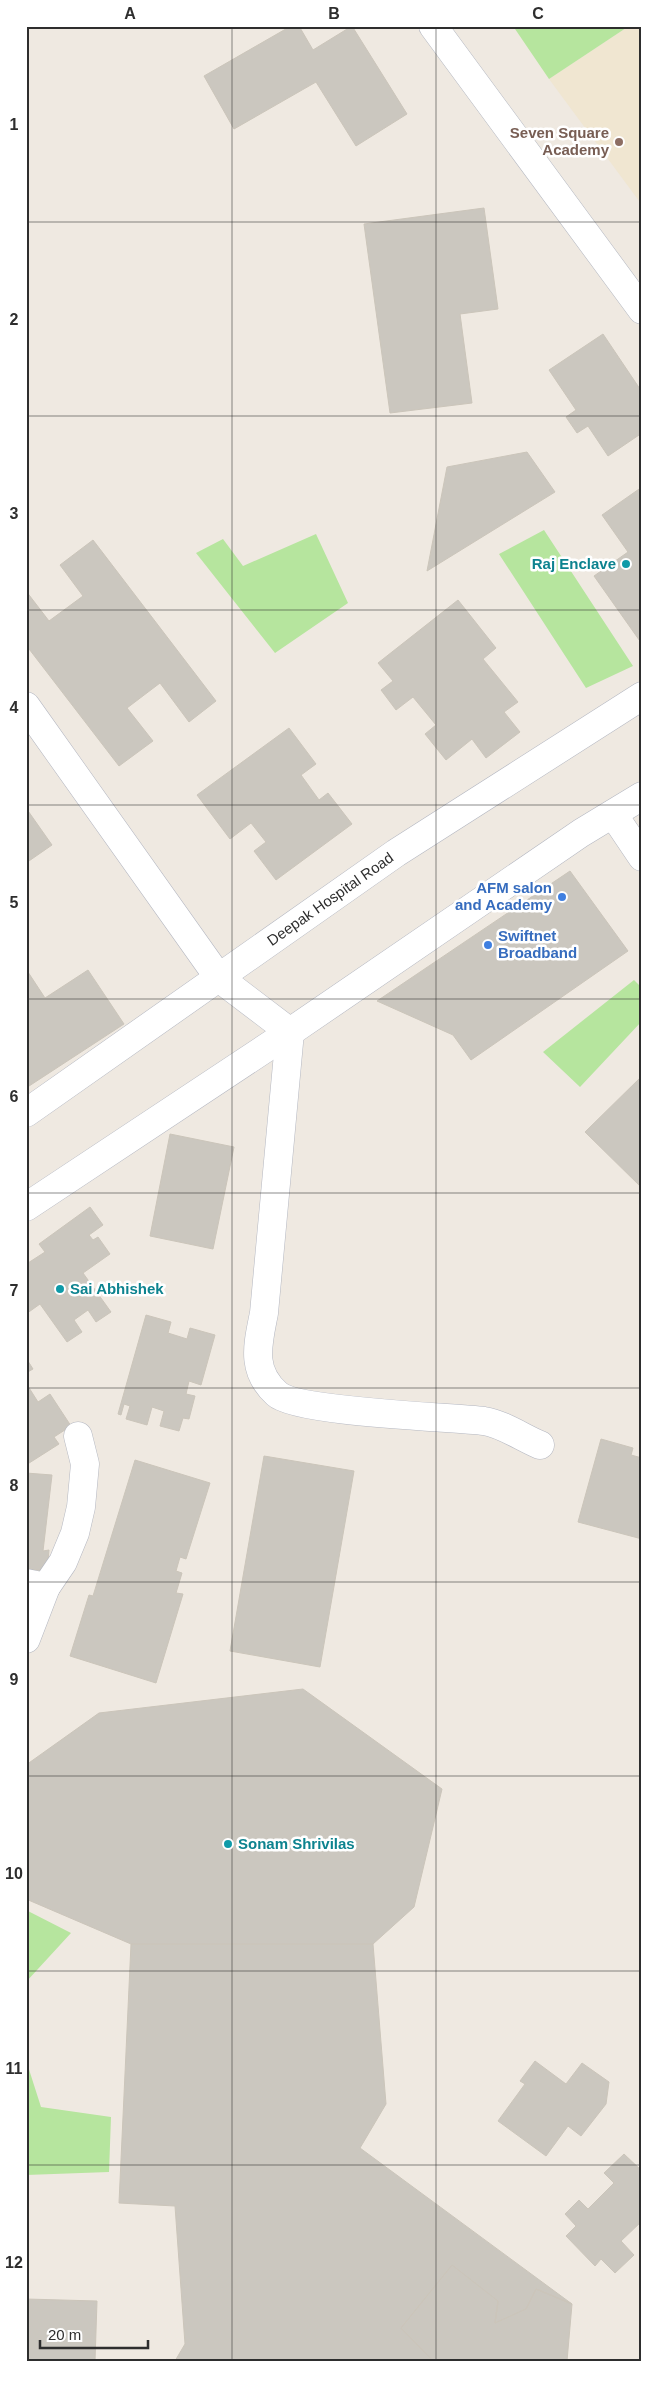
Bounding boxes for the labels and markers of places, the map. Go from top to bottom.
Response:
place label: Seven Square Academy [510,124,610,158]
marker: Seven Square Academy [613,136,625,148]
place label: Raj Enclave [532,555,616,572]
marker: Raj Enclave [620,558,632,570]
place label: AFM salon and Academy [455,879,553,913]
marker: AFM salon and Academy [556,891,568,903]
place label: Swiftnet Broadband [498,927,577,961]
marker: Swiftnet Broadband [482,939,494,951]
place label: Sai Abhishek [70,1280,164,1297]
marker: Sai Abhishek [54,1283,66,1295]
place label: Sonam Shrivilas [238,1835,355,1852]
marker: Sonam Shrivilas [222,1838,234,1850]

